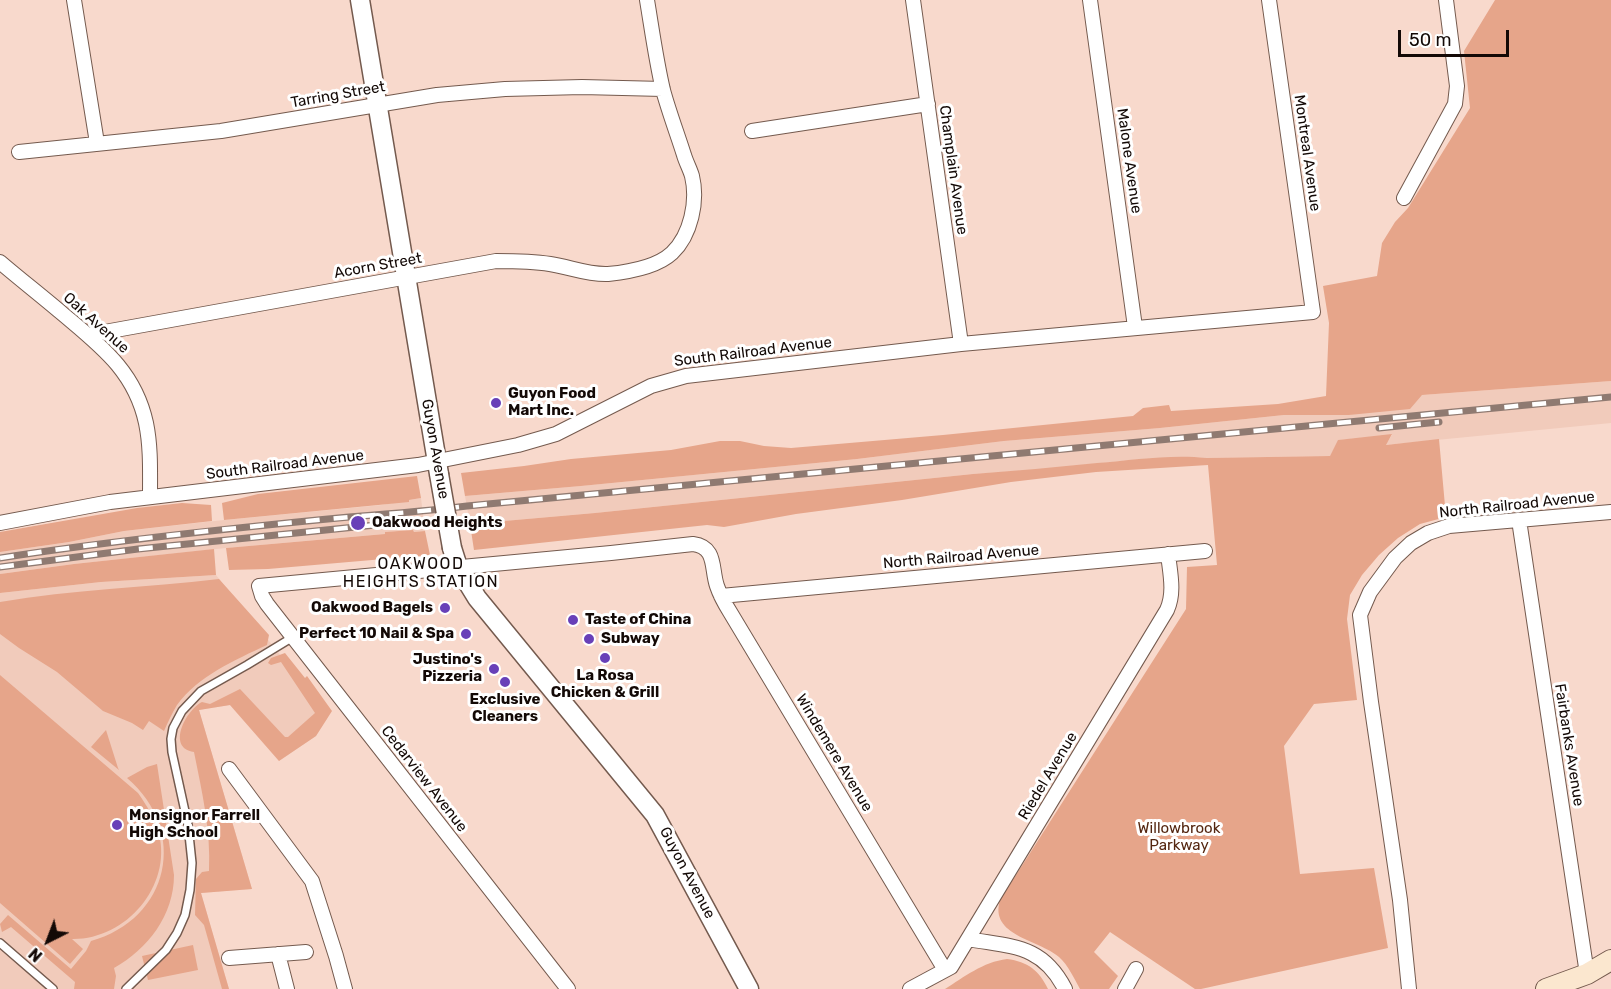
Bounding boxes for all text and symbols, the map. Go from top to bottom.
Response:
scale bar [1401,18,1512,56]
text: 50 m [1409,29,1452,51]
street label: Tarring Street [289,78,387,112]
street label: Montreal Avenue [1290,94,1324,212]
street label: Champlain Avenue [935,104,971,236]
street label: Malone Avenue [1113,107,1145,215]
street label: Acorn Street [333,249,423,283]
street label: Oak Avenue [59,289,133,357]
street label: South Railroad Avenue [673,333,833,371]
place label: Guyon Food Mart Inc. [508,385,596,420]
marker: Guyon Food Mart Inc. [489,396,503,410]
street label: Guyon Avenue [417,398,453,500]
street label: South Railroad Avenue [205,446,365,484]
street label: North Railroad Avenue [1438,488,1596,522]
marker: Oakwood Heights [349,514,367,532]
place label: Oakwood Heights [372,514,502,532]
street label: North Railroad Avenue [882,541,1040,573]
district label: OAKWOOD HEIGHTS STATION [343,554,499,592]
place label: Oakwood Bagels [311,599,433,617]
marker: Oakwood Bagels [438,601,452,615]
place label: Taste of China [585,611,691,629]
marker: Taste of China [566,613,580,627]
place label: Perfect 10 Nail & Spa [299,625,454,643]
marker: Perfect 10 Nail & Spa [459,627,473,641]
place label: Subway [601,630,660,648]
marker: Subway [582,632,596,646]
place label: Justino's Pizzeria [413,651,482,686]
marker: La Rosa Chicken & Grill [598,651,612,665]
marker: Justino's Pizzeria [487,662,501,676]
place label: La Rosa Chicken & Grill [551,667,659,702]
marker: Exclusive Cleaners [498,675,512,689]
street label: Fairbanks Avenue [1550,683,1588,807]
place label: Exclusive Cleaners [470,691,540,726]
street label: Windemere Avenue [792,691,876,815]
street label: Cedarview Avenue [377,722,471,836]
street label: Riedel Avenue [1015,729,1081,823]
place label: Monsignor Farrell High School [129,807,260,842]
marker: Monsignor Farrell High School [110,818,124,832]
park label: Willowbrook Parkway [1138,820,1220,855]
street label: Guyon Avenue [655,824,719,922]
north arrow [18,911,78,971]
text: N [25,944,46,966]

